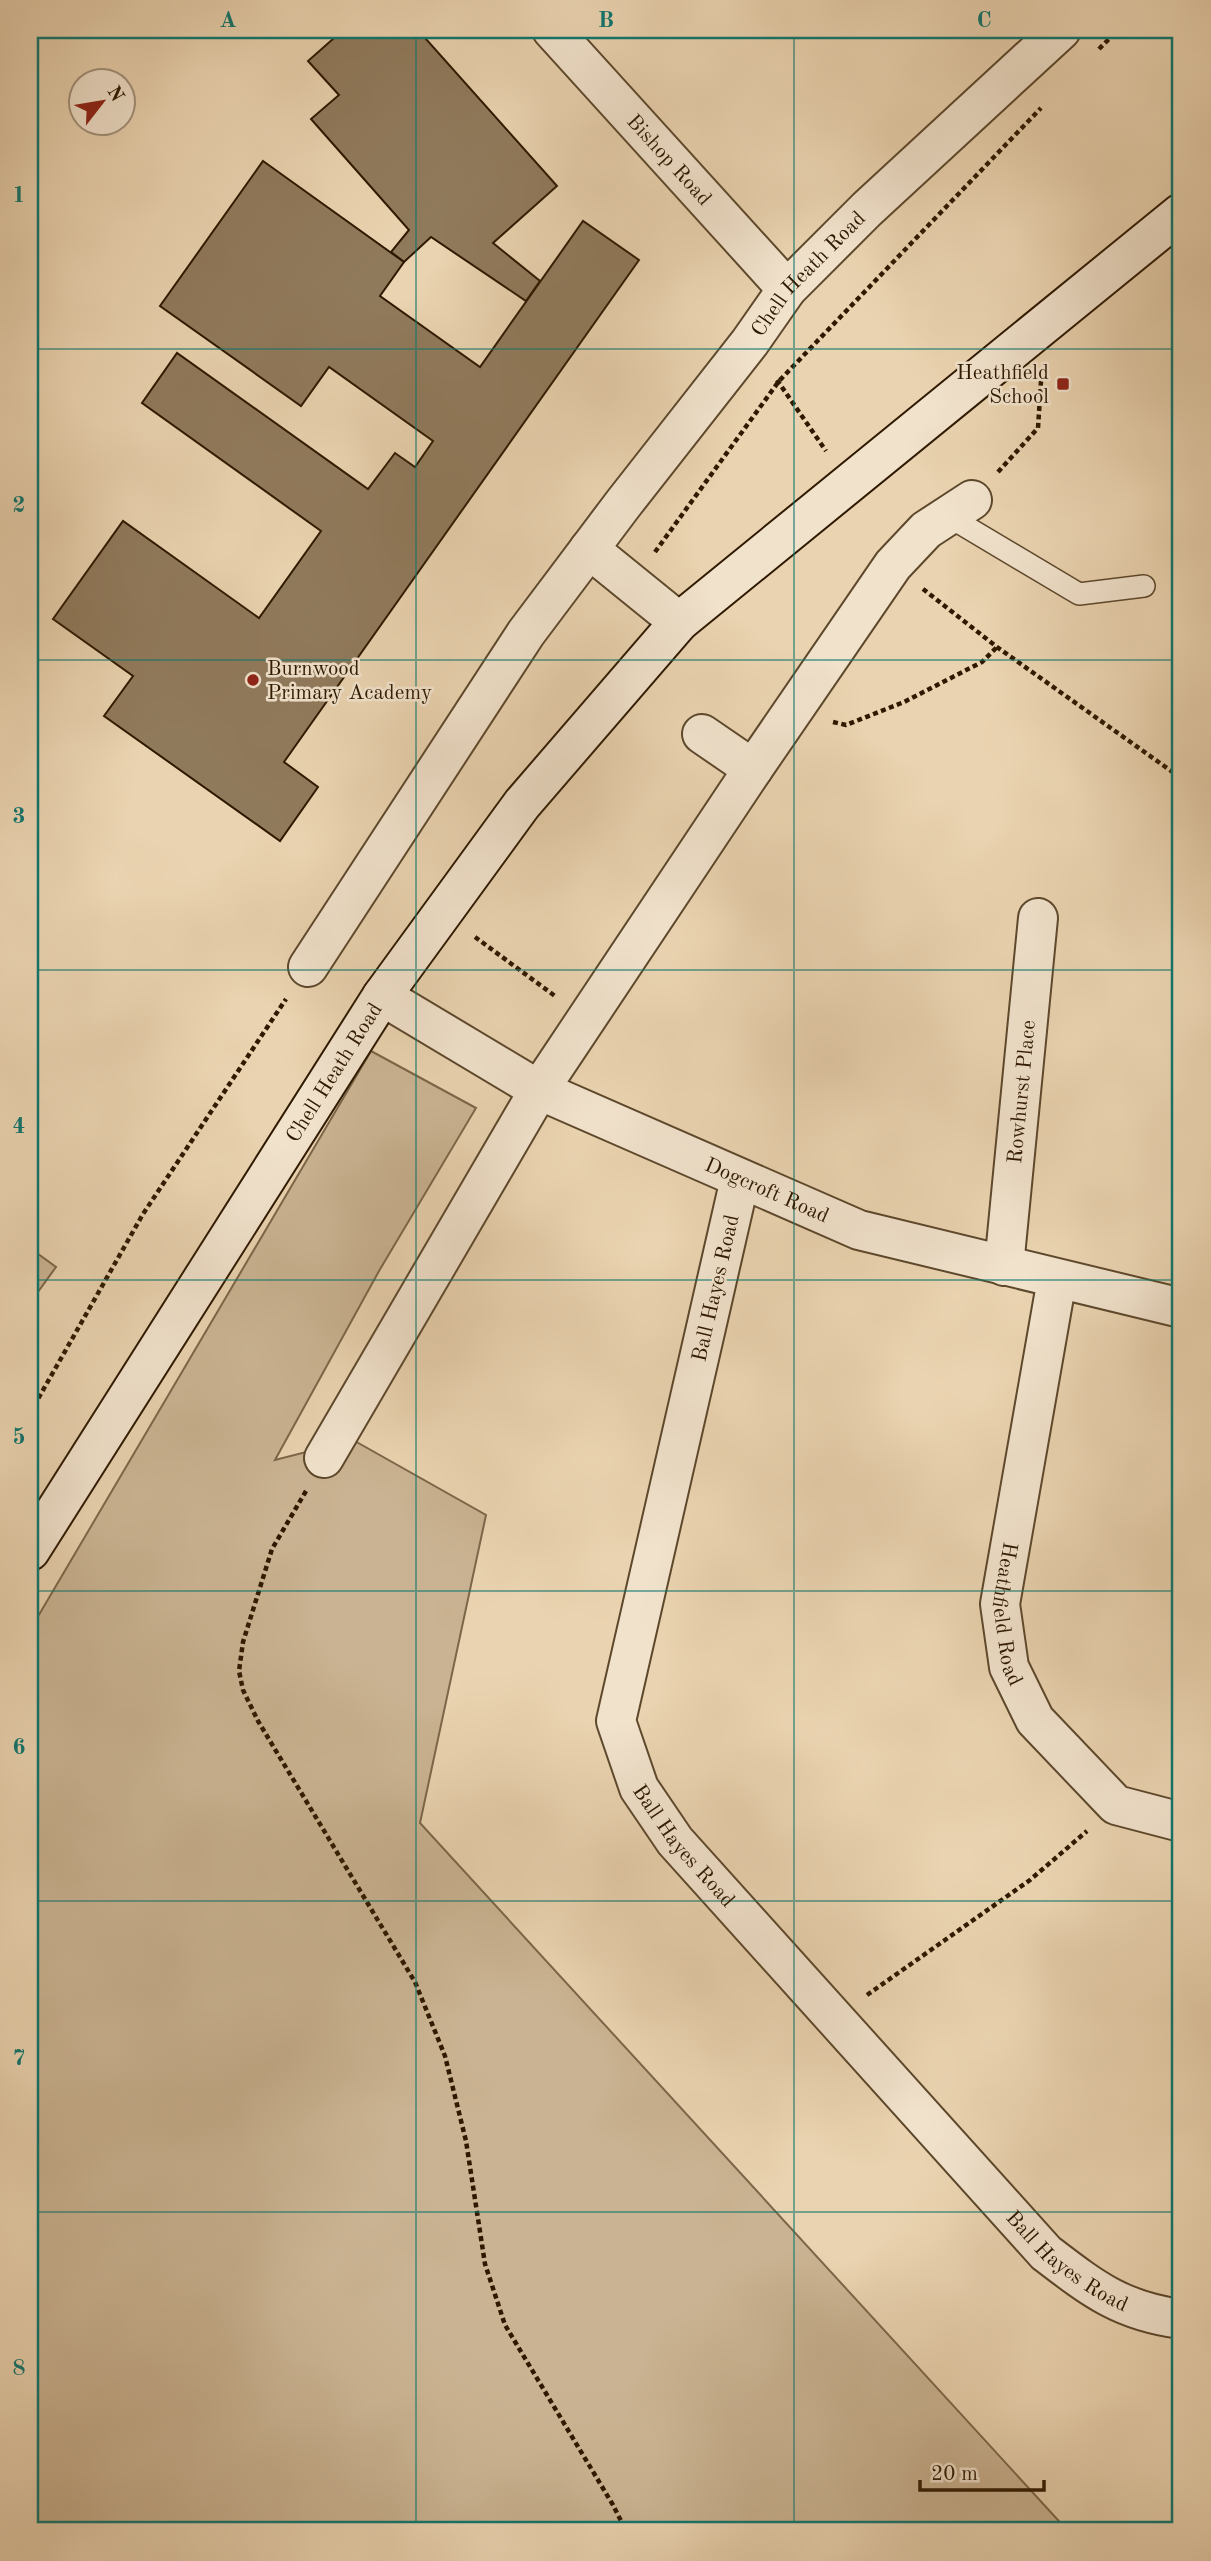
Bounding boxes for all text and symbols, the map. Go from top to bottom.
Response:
text: A [219,9,237,32]
text: B [598,9,614,32]
text: C [976,9,992,32]
north arrow [66,66,136,136]
text: N [103,83,127,106]
street label: Bishop Road [622,111,715,210]
text: 1 [12,184,26,207]
street label: Chell Heath Road [748,208,870,341]
place label: Heathfield School [956,363,1049,408]
marker: Heathfield School [1055,376,1071,392]
text: 2 [12,494,26,517]
place label: Burnwood Primary Academy [267,659,432,704]
marker: Burnwood Primary Academy [245,672,261,688]
text: 3 [12,805,26,828]
street label: Chell Heath Road [283,1000,387,1146]
street label: Rowhurst Place [1005,1019,1040,1165]
text: 4 [12,1115,26,1138]
street label: Dogcroft Road [701,1155,832,1228]
street label: Ball Hayes Road [689,1213,744,1364]
text: 5 [12,1426,26,1449]
street label: Heathfield Road [988,1540,1026,1690]
text: 6 [12,1736,26,1759]
street label: Ball Hayes Road [628,1781,738,1912]
text: 7 [12,2047,26,2070]
street label: Ball Hayes Road [1001,2207,1131,2316]
text: 8 [12,2357,26,2380]
scale bar [920,2449,1045,2493]
text: 20 m [931,2464,978,2485]

